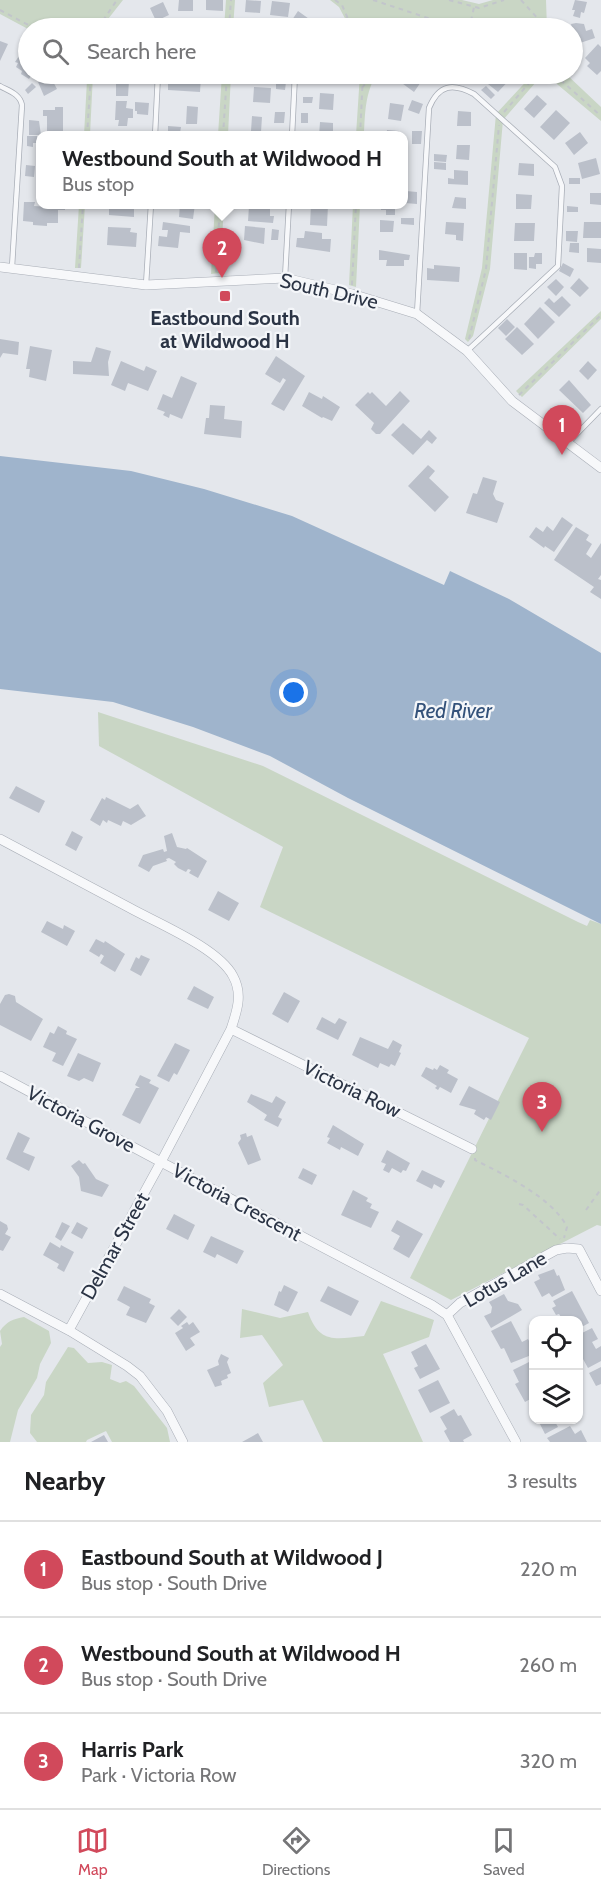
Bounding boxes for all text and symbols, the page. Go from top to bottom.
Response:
search box [18,18,583,84]
icon: search [39,35,72,68]
text: Search here [87,38,196,65]
popup [36,131,408,209]
text: Westbound South at Wildwood H [62,145,382,172]
text: Bus stop [62,172,134,196]
pin: 2 [202,228,242,278]
street label: South Drive [278,268,380,314]
marker: Eastbound South at Wildwood H [218,289,232,303]
place label: Eastbound South at Wildwood H [150,306,300,353]
pin: 1 [542,406,582,455]
your location [279,678,308,707]
water label: Red River [414,698,493,723]
street label: Victoria Row [299,1055,405,1123]
street label: Victoria Grove [23,1081,139,1157]
pin: 3 [522,1082,562,1132]
street label: Victoria Crescent [168,1158,306,1246]
street label: Delmar Street [76,1188,154,1304]
street label: Lotus Lane [459,1246,551,1312]
map controls [529,1316,583,1424]
button: locate [529,1316,583,1370]
button: layers [529,1370,583,1424]
text: Nearby [24,1465,105,1497]
text: 3 results [507,1469,577,1493]
text: Eastbound South at Wildwood J [81,1544,383,1571]
text: 1 [40,1557,47,1581]
text: 220 m [520,1557,577,1581]
text: Bus stop · South Drive [81,1571,267,1595]
text: Westbound South at Wildwood H [81,1640,401,1667]
text: 2 [38,1653,49,1677]
text: 260 m [519,1653,577,1677]
text: Bus stop · South Drive [81,1667,267,1691]
text: Harris Park [81,1736,184,1763]
text: 3 [38,1749,49,1773]
text: 320 m [520,1749,577,1773]
text: Park · Victoria Row [81,1763,237,1787]
tab: Map [76,1824,109,1879]
tab: Directions [262,1824,330,1879]
tab: Saved [483,1824,525,1879]

